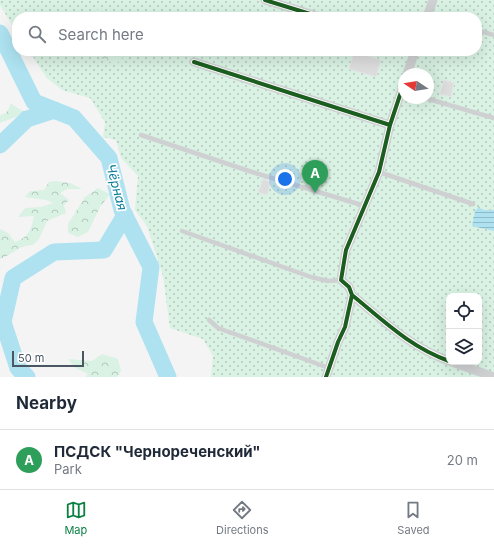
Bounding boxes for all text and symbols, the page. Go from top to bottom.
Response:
search box [12,12,482,56]
icon: search [26,23,48,45]
text: Search here [58,25,144,44]
north arrow [398,68,434,104]
pin: A [302,160,328,193]
water label: Чёрная [103,162,131,212]
your location [275,169,295,189]
map controls [446,293,482,365]
button: locate [446,293,482,329]
button: layers [446,329,482,365]
scale bar [12,349,84,368]
text: 50 m [18,351,44,365]
text: Nearby [16,393,77,413]
text: ПСДСК "Чернореченский" [54,442,261,461]
text: A [24,452,34,468]
text: 20 m [447,452,478,468]
text: Park [54,461,82,477]
tab: Map [64,499,87,537]
tab: Directions [216,499,269,537]
tab: Saved [397,499,430,537]

